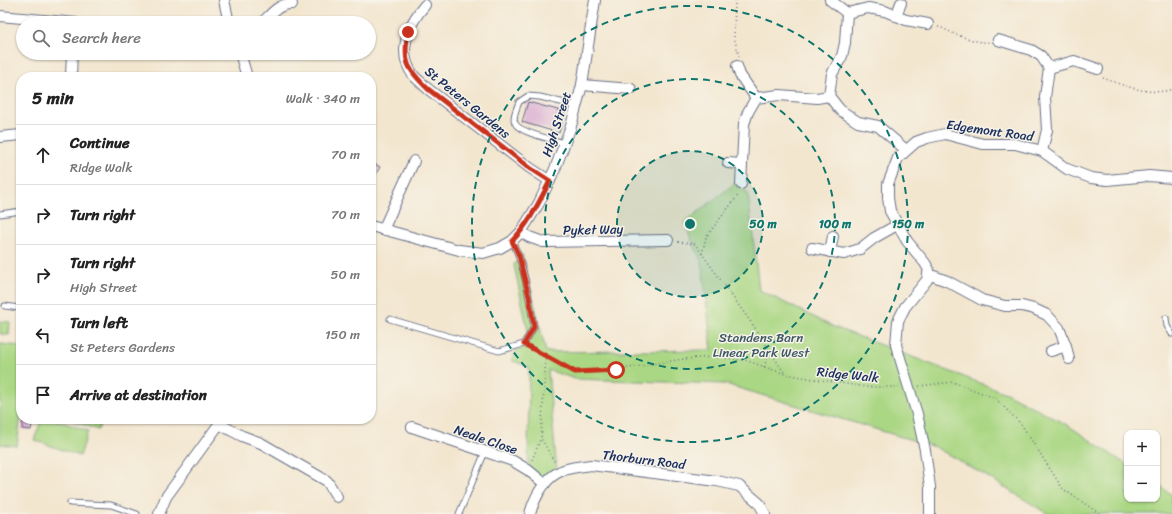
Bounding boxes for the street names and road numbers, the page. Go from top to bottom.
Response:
street label: St Peters Gardens [420,60,516,144]
street label: High Street [535,88,578,160]
street label: Edgemont Road [945,113,1036,148]
street label: Pyket Way [563,217,624,242]
street label: Ridge Walk [816,360,880,389]
street label: Neale Close [451,418,521,461]
street label: Thorburn Road [601,443,688,476]

